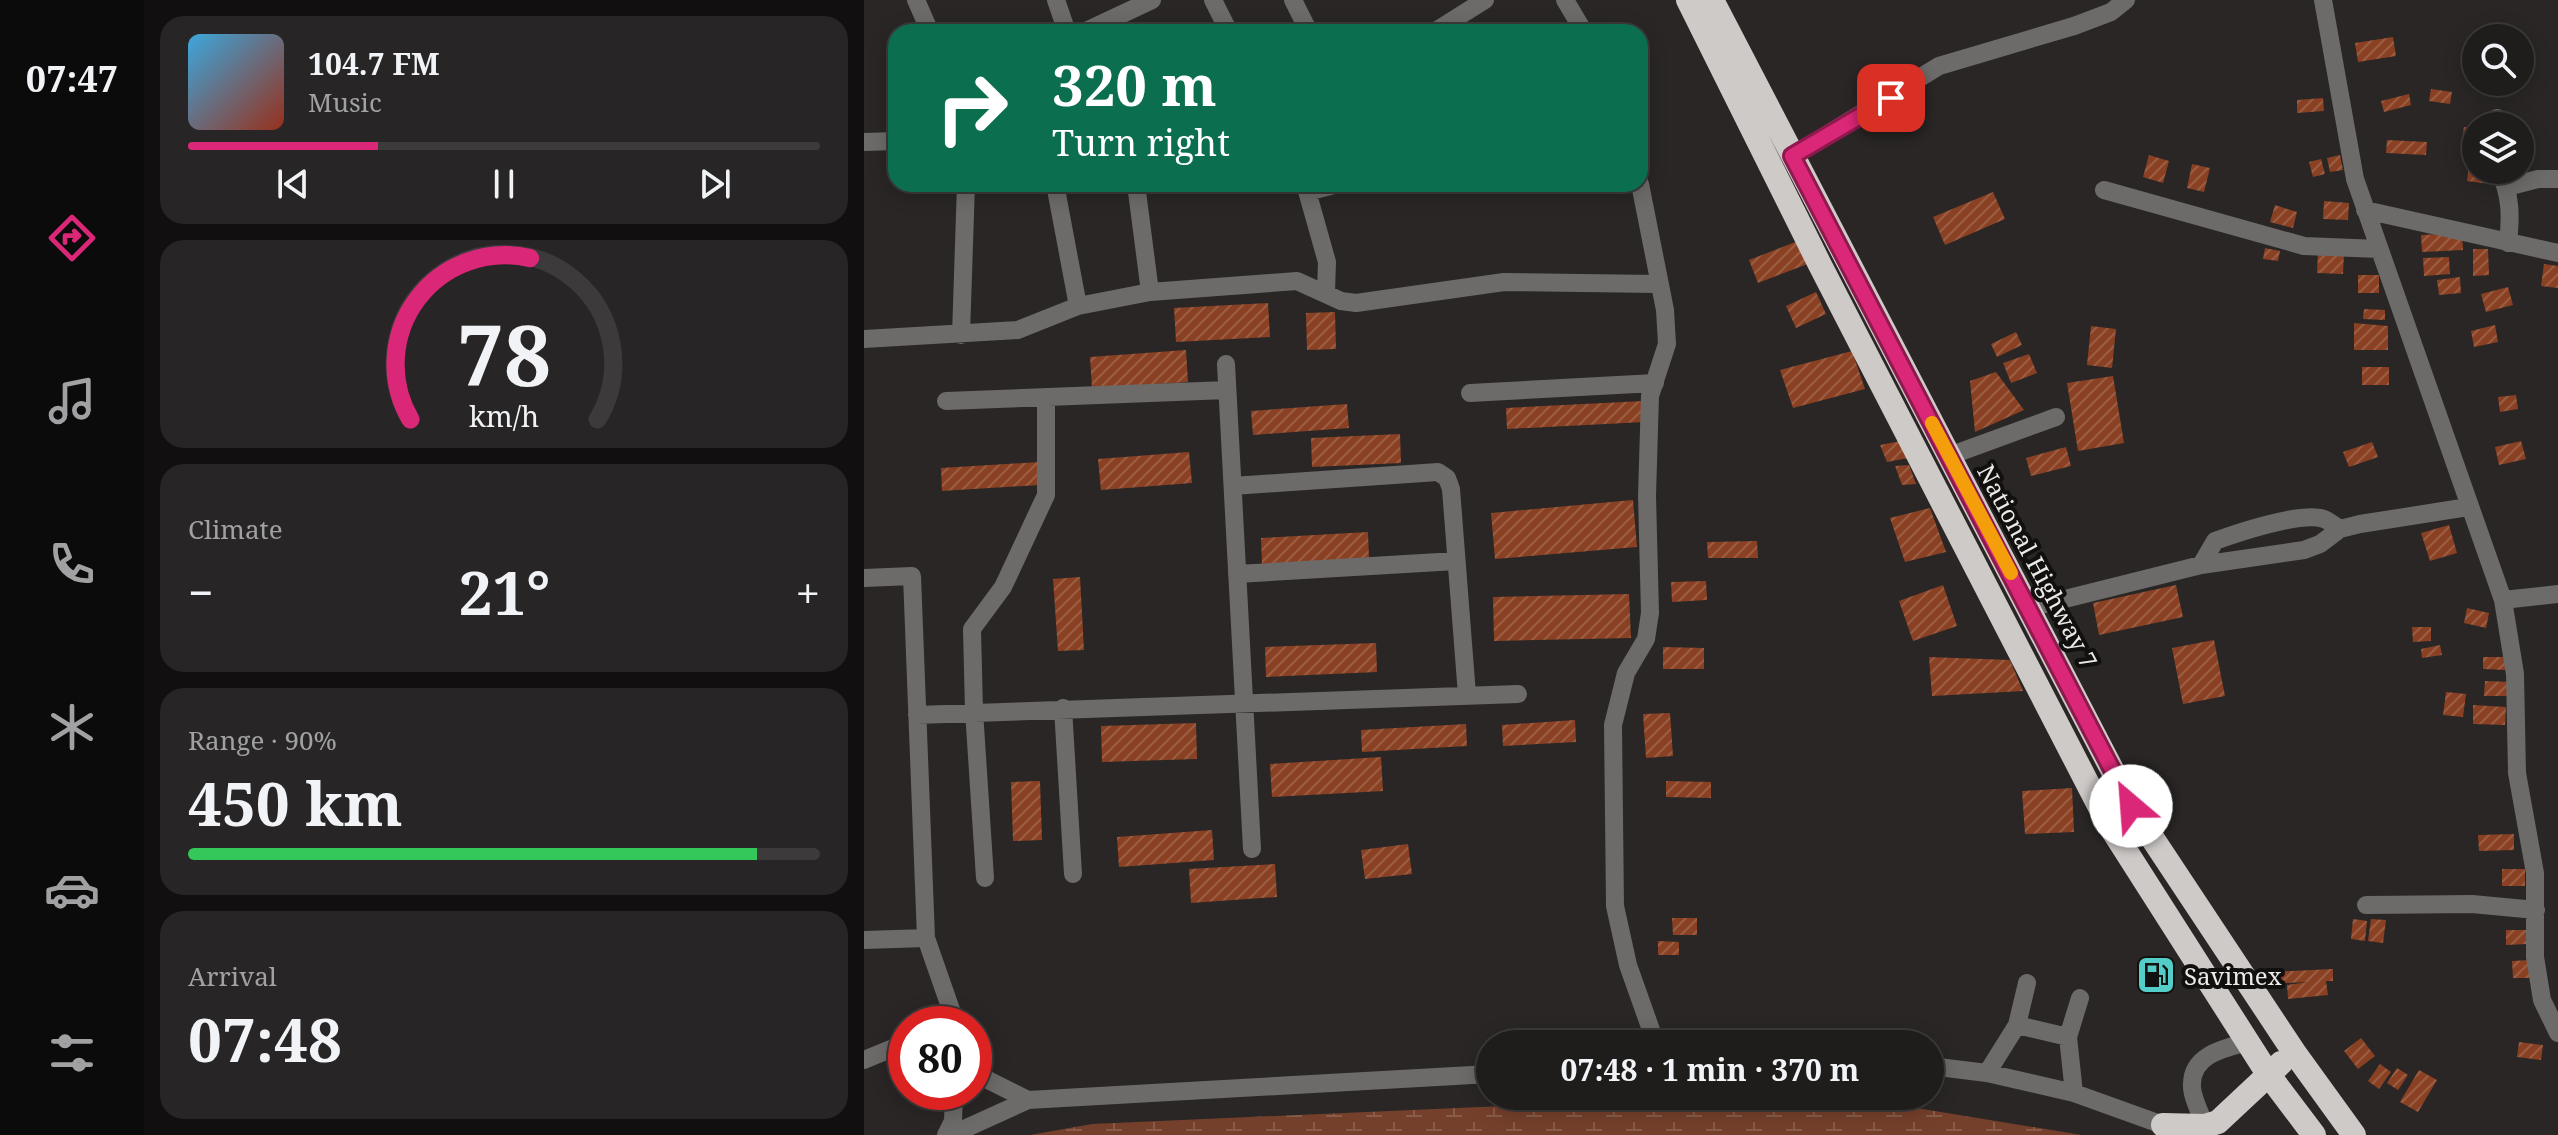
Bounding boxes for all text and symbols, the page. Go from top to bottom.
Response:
map controls [2462,24,2534,184]
button: search [2462,24,2534,96]
text: 104.7 FM [308,43,440,84]
text: 320 m [1052,46,1217,122]
text: 07:47 [26,54,118,103]
icon: right [920,56,1024,160]
pin [1857,64,1925,132]
icon: arrive [1869,76,1913,120]
text: Music [308,84,382,120]
button: layers [2462,112,2534,184]
text: Turn right [1052,118,1230,167]
icon: previous [271,162,315,206]
icon: pause [482,162,526,206]
icon: next [693,162,737,206]
icon: directions [44,210,100,266]
text: 78 [457,296,551,409]
icon: music [44,373,100,429]
text: km/h [469,396,539,435]
street label: National Highway 7 [1970,458,2106,674]
text: Climate [188,511,283,547]
icon: phone [44,536,100,592]
text: 21° [459,551,550,633]
text: − [188,562,213,622]
text: + [795,562,820,622]
icon: climate [44,699,100,755]
text: Range · 90% [188,722,337,758]
text: 450 km [188,762,403,844]
position arrow [2089,764,2173,848]
icon: car [44,862,100,918]
fuel station icon: Savimex [2135,954,2177,996]
text: Arrival [188,958,277,994]
place label: Savimex [2184,959,2282,992]
text: 07:48 [188,998,342,1080]
speed limit sign: 80 [888,1006,992,1110]
icon: filters [44,1025,100,1081]
text: 07:48 · 1 min · 370 m [1561,1049,1859,1090]

